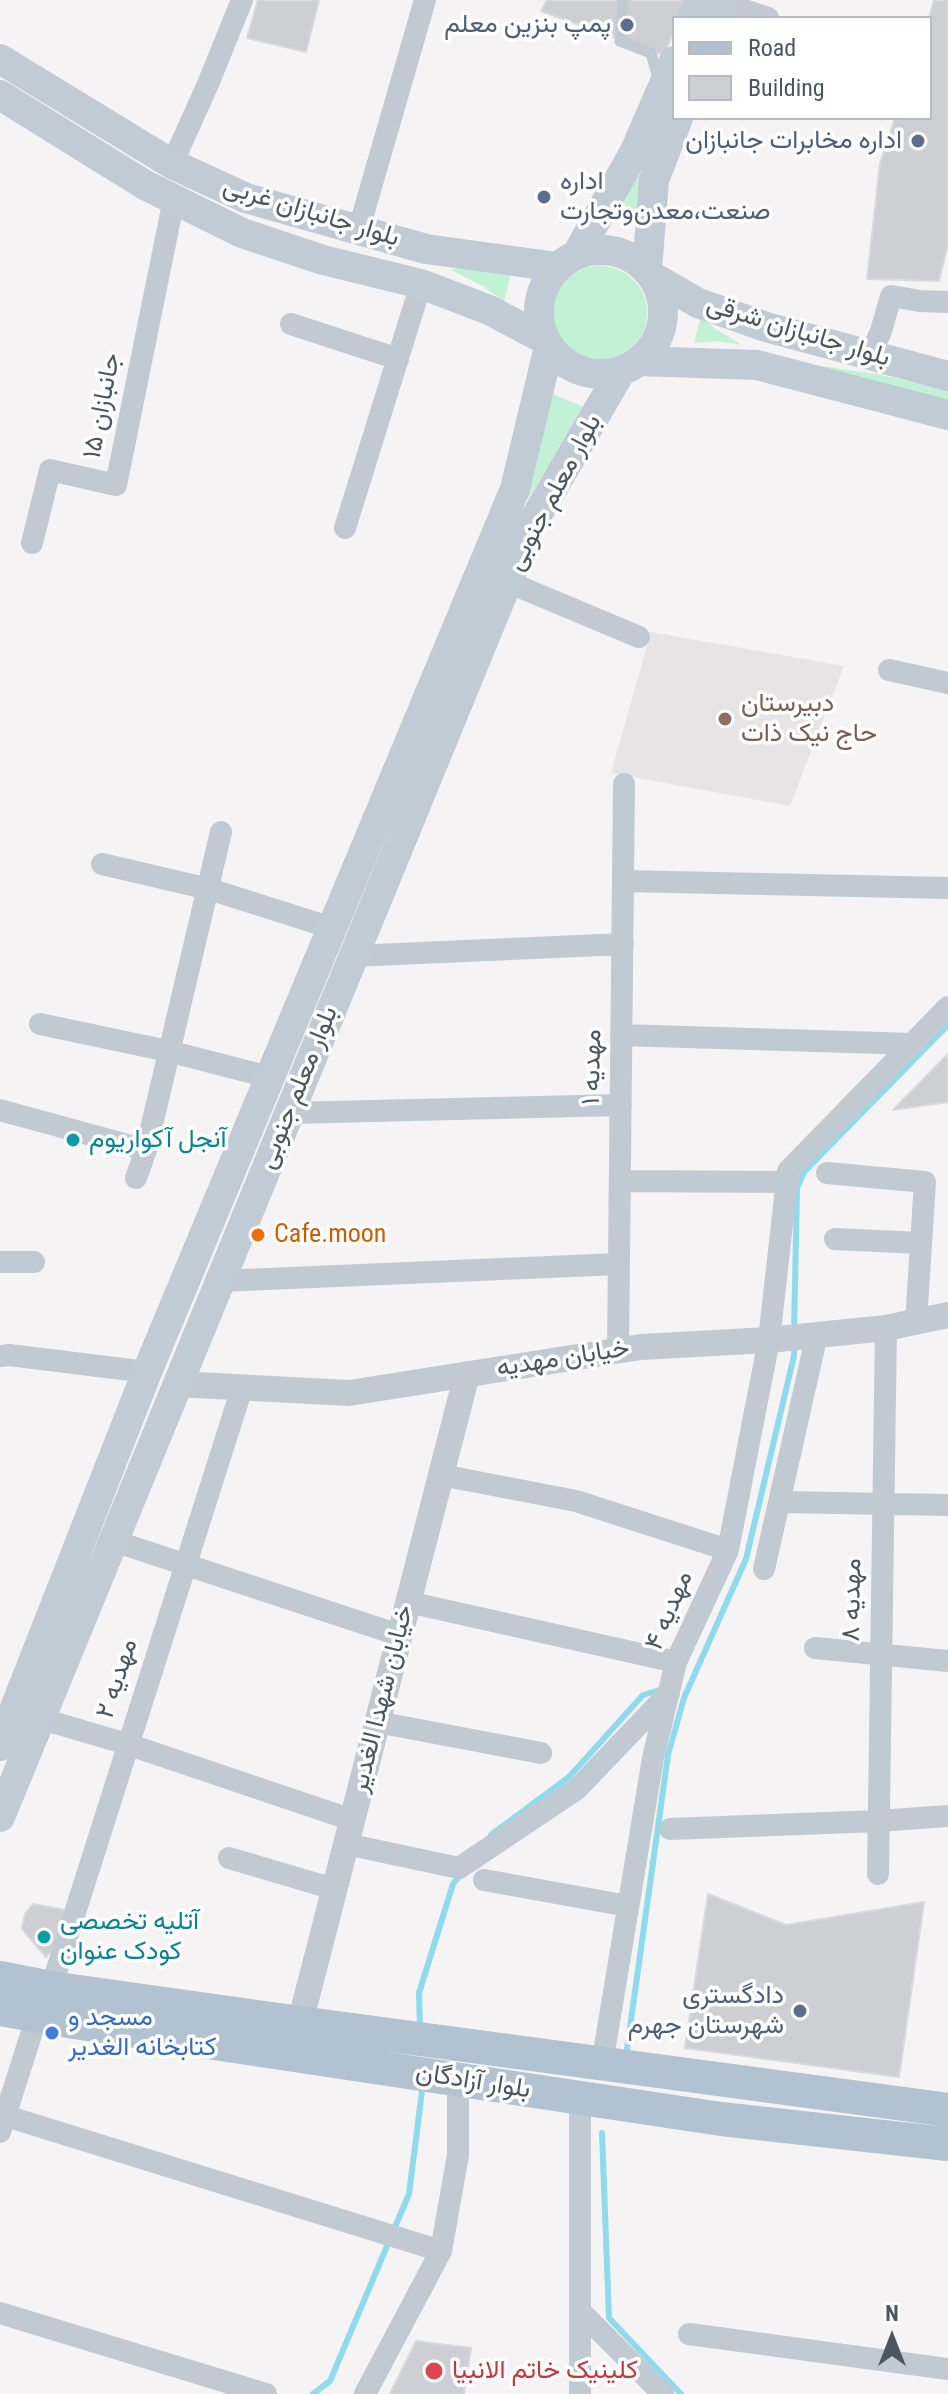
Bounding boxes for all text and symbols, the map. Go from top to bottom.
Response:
place label: پمپ بنزین معلم [444,9,611,41]
marker: پمپ بنزین معلم [618,16,636,34]
legend [672,16,932,120]
text: Road [748,34,796,62]
text: Building [748,74,825,102]
place label: اداره مخابرات جانبازان [685,125,902,157]
marker: اداره مخابرات جانبازان [909,132,927,150]
place label: اداره صنعت،معدن‌و‌تجارت [560,166,770,228]
street label: بلوار جانبازان غربی [219,171,403,255]
marker: اداره صنعت،معدن‌و‌تجارت [535,188,553,206]
street label: بلوار جانبازان شرقی [703,289,893,375]
street label: جانبازان ۱۵ [77,351,129,461]
street label: بلوار معلم جنوبی [501,410,609,576]
place label: دبیرستان حاج نیک ذات [741,688,877,750]
marker: دبیرستان حاج نیک ذات [716,710,734,728]
street label: بلوار معلم جنوبی [252,1002,346,1174]
street label: مهدیه ۱ [577,1029,609,1105]
place label: آنجل آکواریوم [89,1124,227,1156]
marker: آنجل آکواریوم [64,1131,82,1149]
place label: Cafe.moon [274,1219,386,1251]
marker: Cafe.moon [249,1226,267,1244]
street label: خیابان مهدیه [494,1333,632,1385]
street label: مهدیه ۸ [837,1558,869,1642]
street label: مهدیه ۴ [639,1567,701,1655]
street label: خیابان شهدا الغدیر [345,1602,421,1796]
street label: مهدیه ۲ [91,1635,145,1723]
place label: آتلیه تخصصی کودک عنوان [60,1906,199,1968]
marker: آتلیه تخصصی کودک عنوان [35,1928,53,1946]
place label: دادگستری شهرستان جهرم [628,1980,784,2042]
place label: مسجد و کتابخانه الغدیر [68,2002,217,2064]
marker: دادگستری شهرستان جهرم [791,2002,809,2020]
marker: مسجد و کتابخانه الغدیر [43,2024,61,2042]
street label: بلوار آزادگان [413,2058,533,2106]
north arrow [852,2298,932,2378]
text: N [885,2301,899,2326]
place label: کلینیک خاتم الانبیا [452,2355,638,2387]
marker: کلینیک خاتم الانبیا [423,2360,445,2382]

